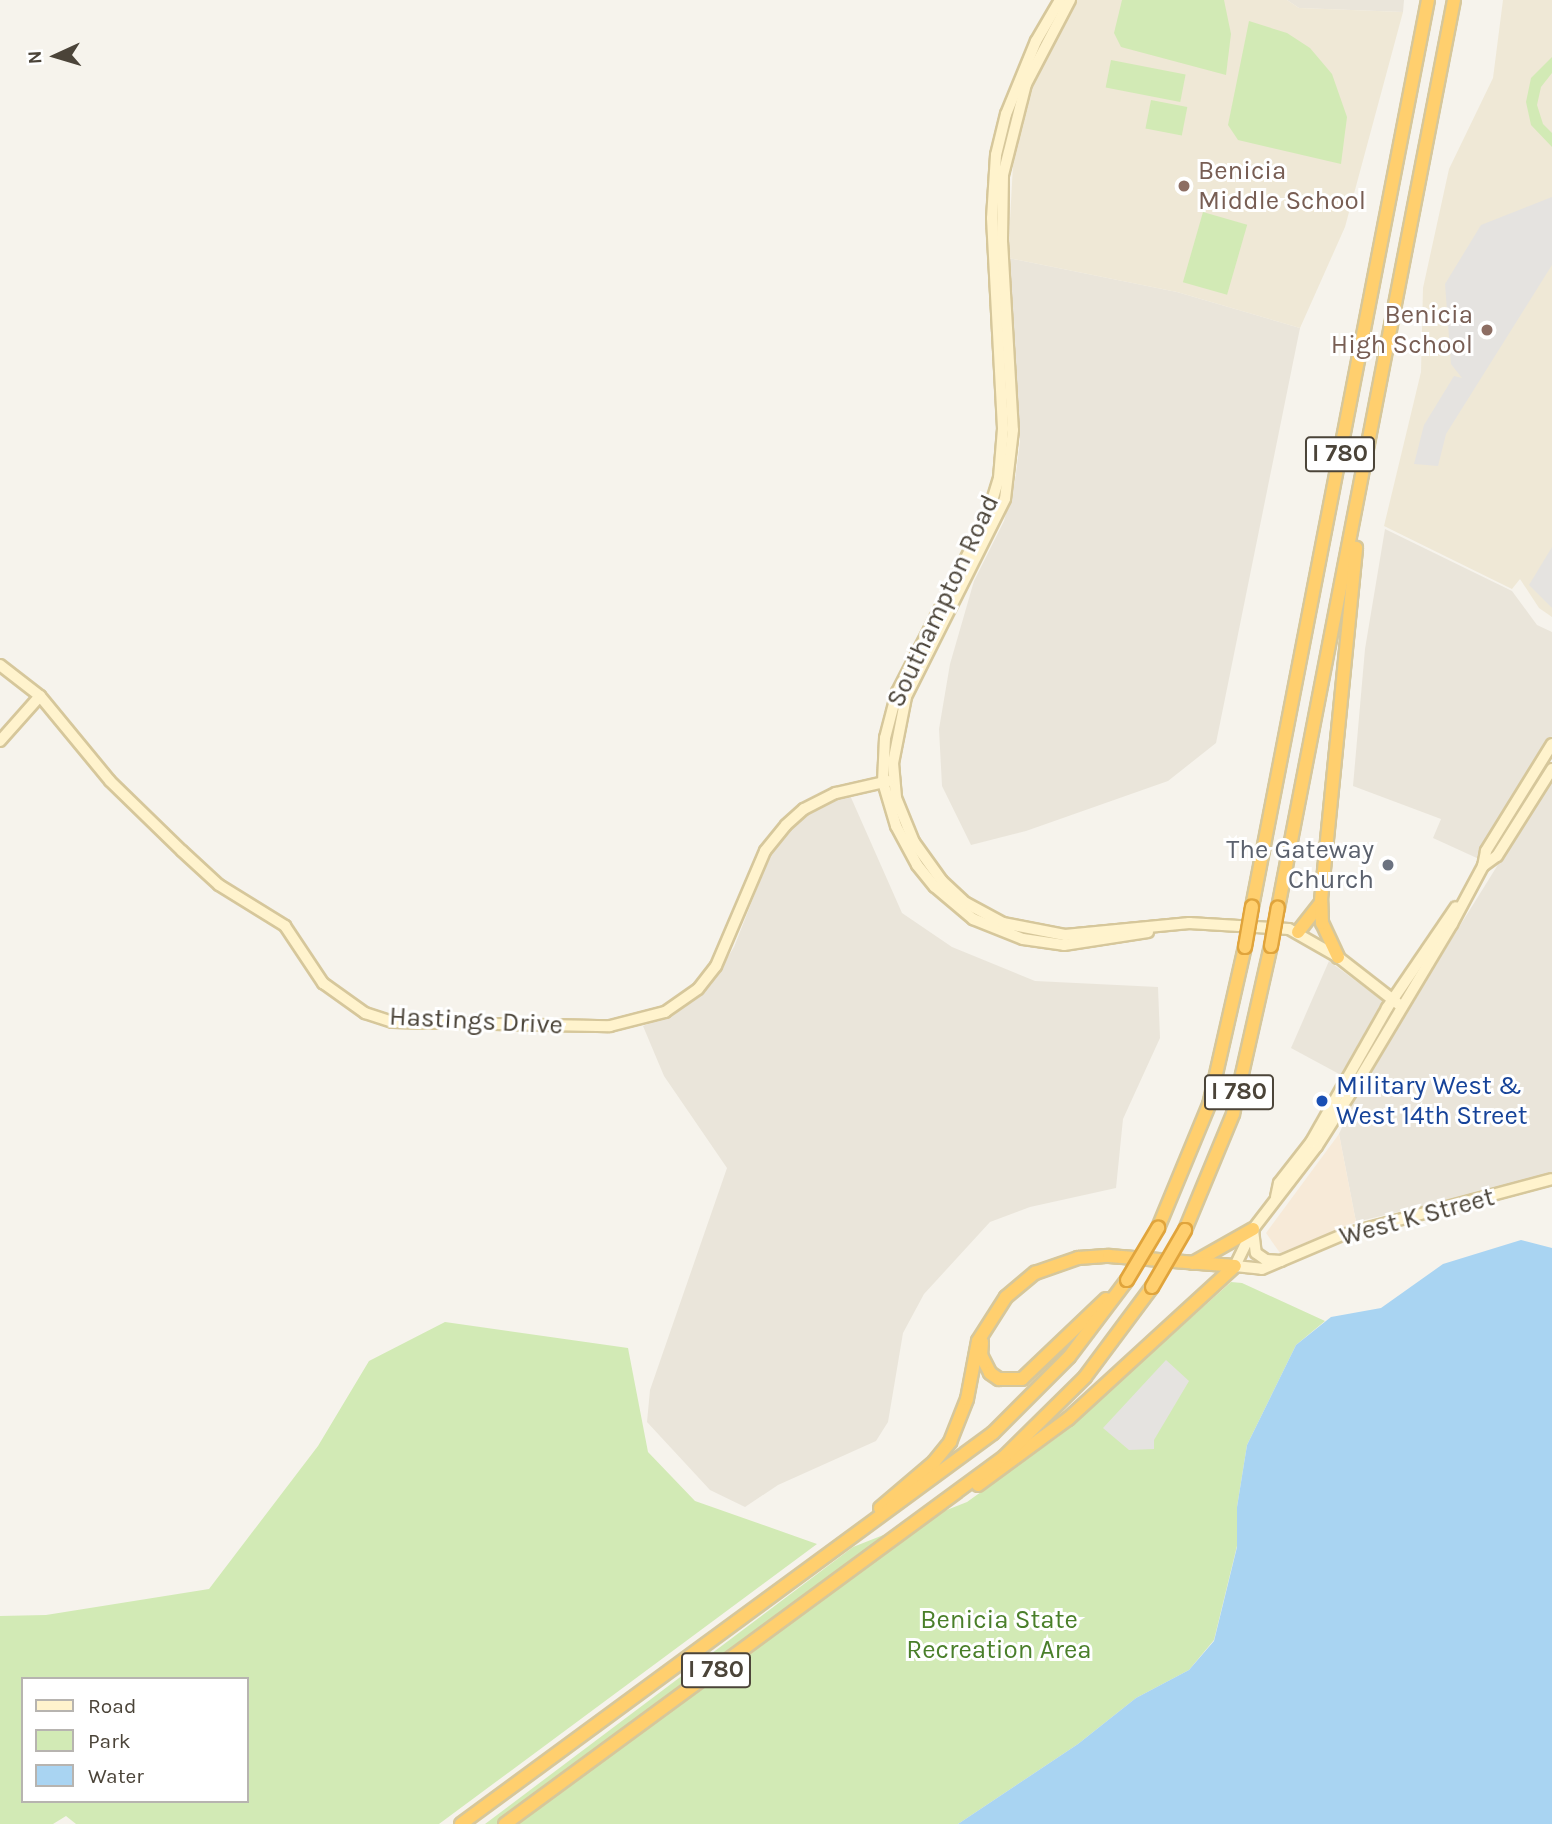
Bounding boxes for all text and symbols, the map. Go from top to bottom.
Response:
north arrow [21,21,91,91]
text: N [24,50,46,65]
place label: Benicia Middle School [1198,155,1366,216]
marker: Benicia Middle School [1176,178,1192,194]
place label: Benicia High School [1331,299,1473,360]
marker: Benicia High School [1479,322,1495,338]
road number: I 780 [1303,434,1377,475]
street label: Southampton Road [880,490,1006,712]
place label: The Gateway Church [1226,834,1374,896]
marker: The Gateway Church [1380,857,1396,873]
street label: Hastings Drive [388,1001,564,1041]
place label: Military West & West 14th Street [1336,1070,1528,1132]
road number: I 780 [1202,1072,1276,1112]
marker: Military West & West 14th Street [1314,1093,1330,1109]
street label: West K Street [1336,1181,1498,1253]
park label: Benicia State Recreation Area [906,1604,1092,1666]
road number: I 780 [679,1650,753,1690]
legend [21,1677,248,1803]
text: Road [88,1694,136,1718]
text: Park [88,1729,131,1753]
text: Water [88,1764,144,1788]

